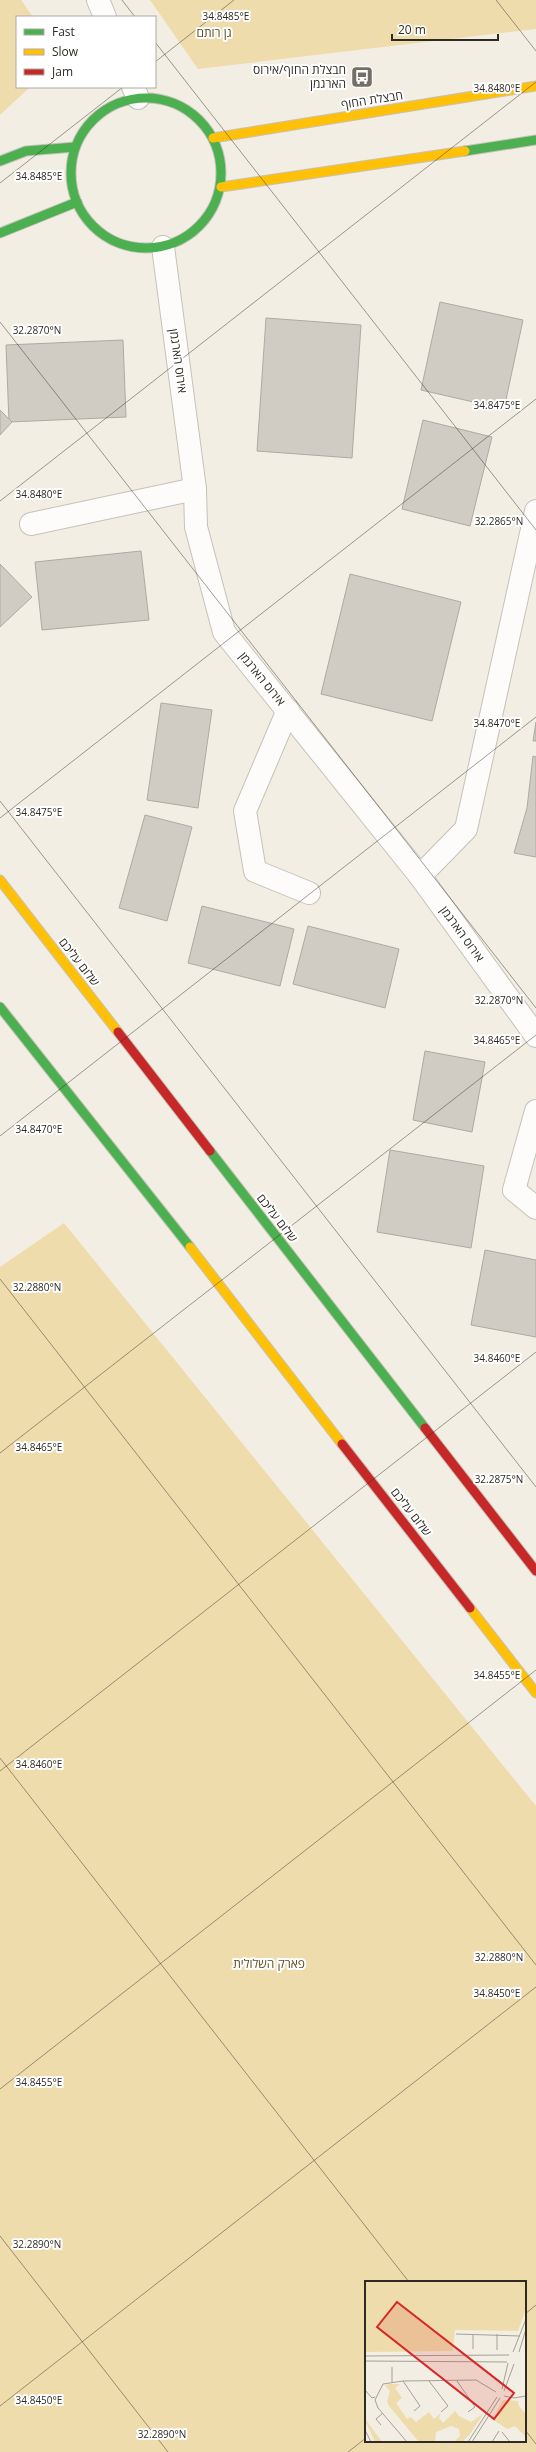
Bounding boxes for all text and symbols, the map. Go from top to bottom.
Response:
text: 34.8485°E [203,9,249,23]
legend [16,16,156,88]
scale bar [392,16,498,42]
text: 20 m [398,21,426,38]
text: Fast [52,23,75,40]
park label: גן רותם [196,24,232,41]
text: Slow [52,43,79,60]
place label: חבצלת החוף/אירוס הארגמן [253,61,346,92]
text: Jam [51,63,73,80]
bus stop icon: חבצלת החוף/אירוס הארגמן [349,64,375,90]
text: 34.8480°E [474,81,520,95]
street label: חבצלת החוף [340,86,404,113]
text: 34.8485°E [16,169,62,183]
text: 32.2870°N [13,323,61,337]
street label: אירוס הארגמן [166,327,191,394]
text: 34.8475°E [474,398,520,412]
text: 34.8480°E [16,487,62,501]
text: 32.2865°N [475,514,523,528]
street label: אירוס הארגמן [235,648,289,709]
text: 34.8470°E [474,716,520,730]
text: 34.8475°E [16,805,62,819]
street label: אירוס הארגמן [436,902,488,965]
street label: שלום עליכם [55,934,104,990]
text: 32.2870°N [475,993,523,1007]
text: 34.8465°E [474,1033,520,1047]
text: 34.8470°E [16,1122,62,1136]
street label: שלום עליכם [253,1190,302,1246]
text: 32.2880°N [13,1280,61,1294]
text: 34.8460°E [474,1351,520,1365]
text: 34.8465°E [16,1440,62,1454]
text: 32.2875°N [475,1472,523,1486]
street label: שלום עליכם [387,1484,436,1540]
text: 34.8455°E [474,1668,520,1682]
text: 34.8460°E [16,1757,62,1771]
text: 32.2880°N [475,1950,523,1964]
park label: פארק השלולית [233,1955,305,1972]
text: 34.8450°E [474,1986,520,2000]
text: 34.8455°E [16,2075,62,2089]
text: 32.2890°N [13,2237,61,2251]
inset map [365,2281,526,2442]
text: 34.8450°E [16,2393,62,2407]
text: 32.2890°N [138,2427,186,2441]

